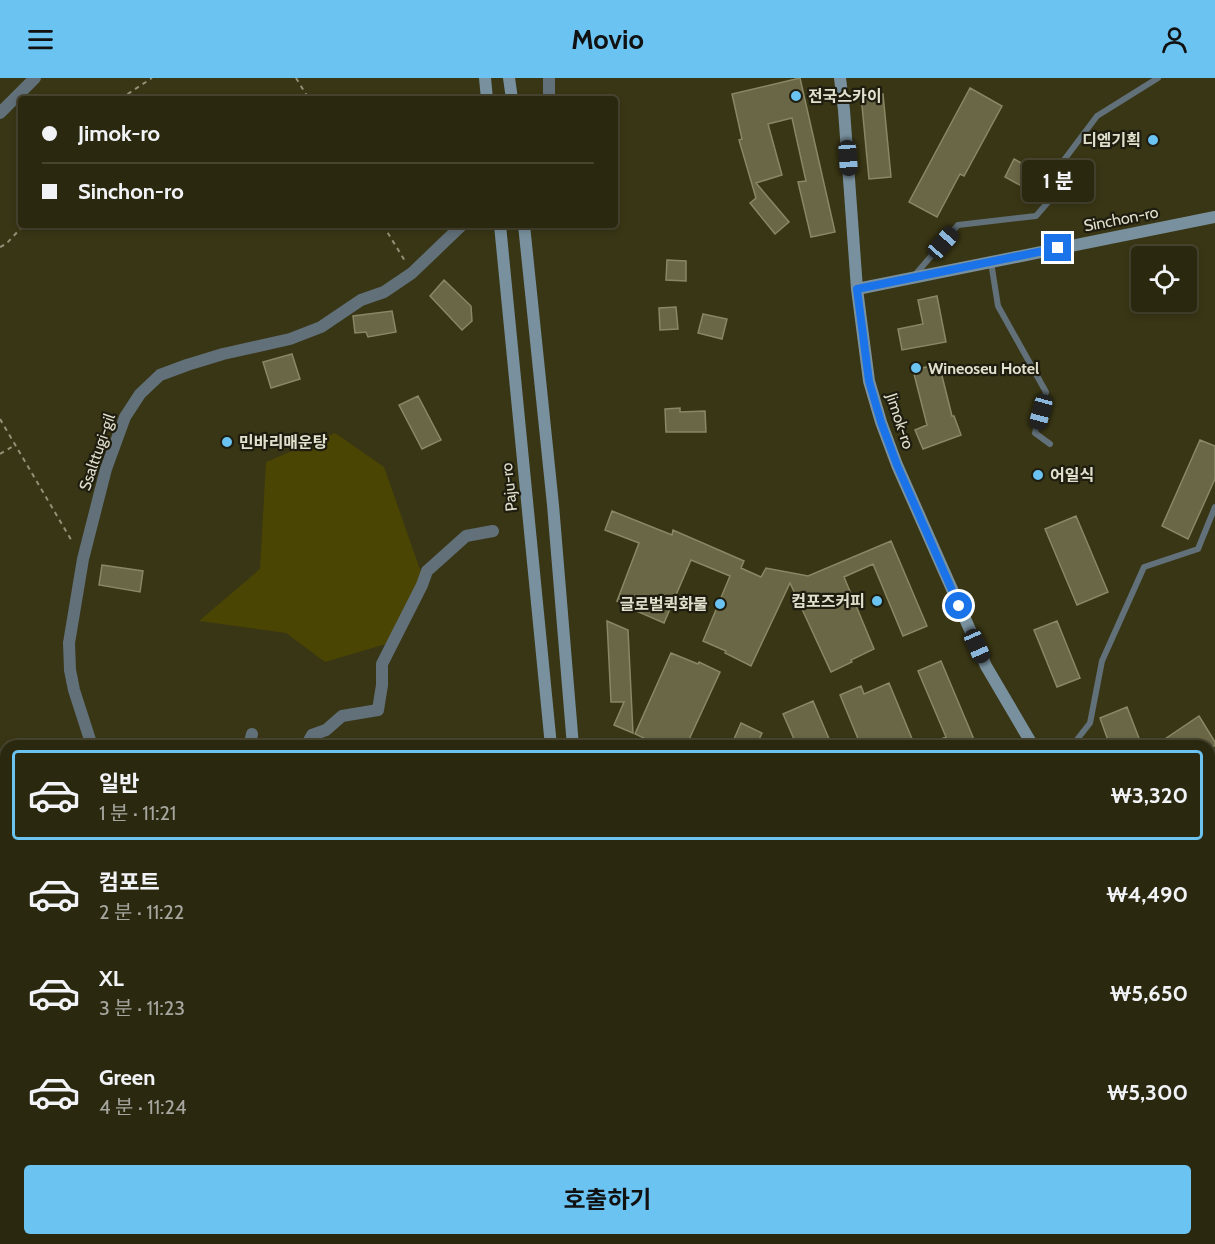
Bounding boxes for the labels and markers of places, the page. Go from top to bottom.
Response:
place label: 전국스카이 [808,87,882,106]
marker: 전국스카이 [789,89,803,103]
place label: 디엠기획 [1082,131,1141,150]
marker: 디엠기획 [1146,133,1160,147]
place label: Wineoseu Hotel [928,359,1039,378]
marker: Wineoseu Hotel [909,361,923,375]
place label: 민바리매운탕 [239,433,328,452]
marker: 민바리매운탕 [220,435,234,449]
place label: 어일식 [1050,466,1094,485]
marker: 어일식 [1031,468,1045,482]
place label: 컴포즈커피 [791,592,865,611]
marker: 컴포즈커피 [870,594,884,608]
place label: 글로벌퀵화물 [620,595,708,614]
marker: 글로벌퀵화물 [713,597,727,611]

